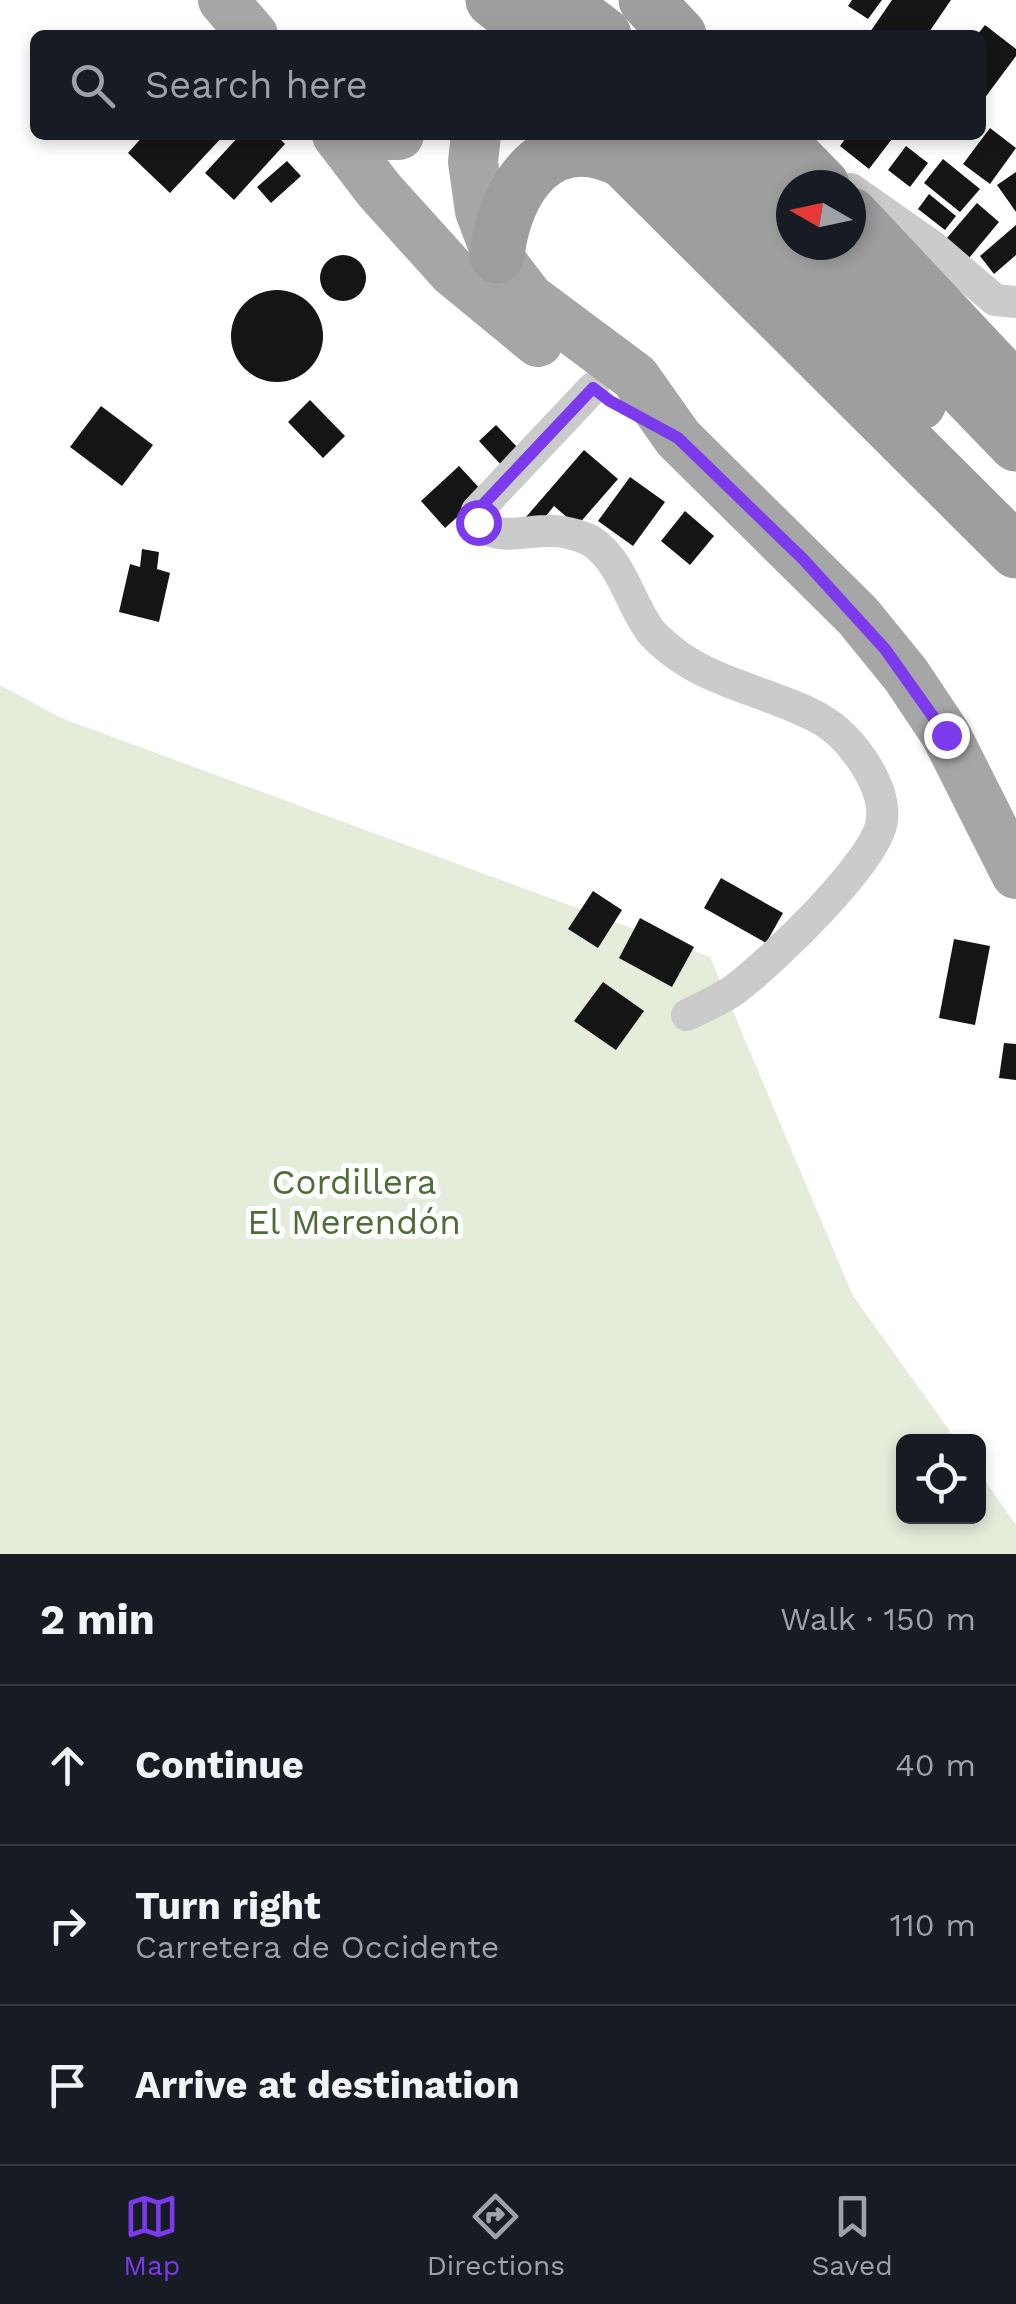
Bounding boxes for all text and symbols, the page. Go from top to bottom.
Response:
search box [30,30,986,140]
icon: search [65,58,120,113]
text: Search here [145,63,368,107]
north arrow [776,170,866,260]
route start [456,500,502,546]
route end [924,713,970,759]
park label: Cordillera El Merendón [247,1161,461,1243]
map controls [896,1434,986,1524]
button: locate [896,1434,986,1524]
text: 2 min [40,1595,155,1644]
text: Walk · 150 m [780,1600,976,1638]
icon: ahead [40,1738,95,1793]
text: Continue [135,1743,304,1787]
text: 40 m [895,1746,976,1784]
text: Turn right [135,1884,321,1928]
icon: right [40,1898,95,1953]
text: 110 m [890,1906,976,1944]
text: Carretera de Occidente [135,1928,499,1966]
icon: arrive [40,2058,95,2113]
text: Arrive at destination [135,2063,520,2107]
tab: Map [123,2189,180,2282]
tab: Directions [427,2189,565,2282]
tab: Saved [811,2189,893,2282]

